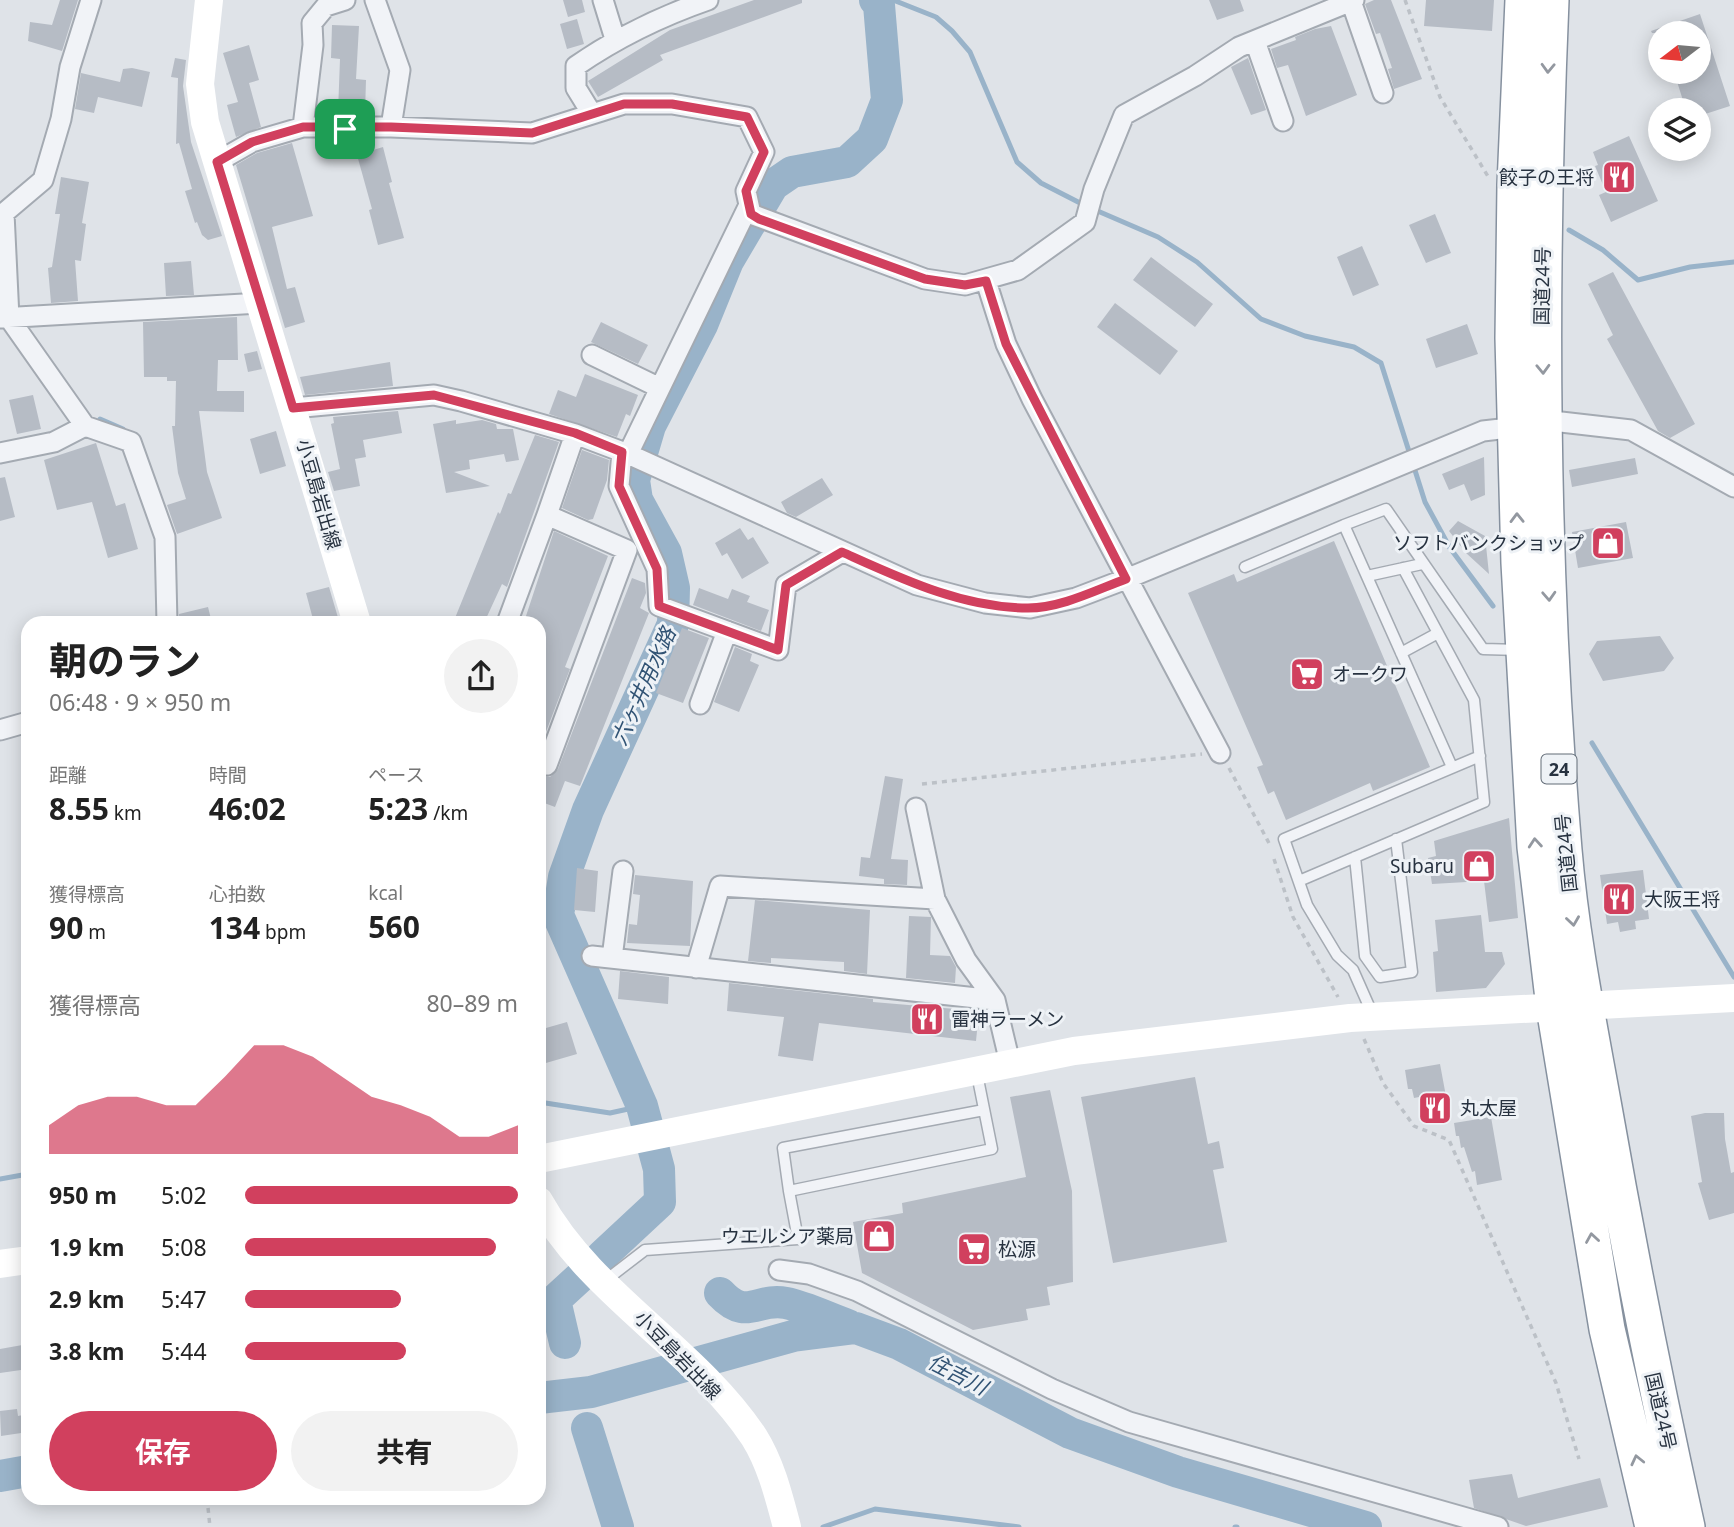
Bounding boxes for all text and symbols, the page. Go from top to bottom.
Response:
north arrow [1648,21,1712,84]
map controls [1648,21,1711,161]
one-way arrow [1541,63,1556,74]
button: layers [1648,98,1711,161]
pin [315,99,375,159]
icon: arrive [326,110,364,148]
restaurant icon: 餃子の王将 [1600,158,1638,196]
place label: 餃子の王将 [1499,164,1594,190]
street label: 国道24号 [1528,246,1556,326]
one-way arrow [1535,364,1550,375]
street label: 小豆島岩出線 [291,436,347,552]
one-way arrow [1510,512,1525,523]
shop icon: ソフトバンクショップ [1589,524,1627,562]
place label: ソフトバンクショップ [1393,530,1584,556]
one-way arrow [1541,591,1556,602]
water label: 六ヶ井用水路 [605,621,682,749]
text: 朝のラン [49,634,201,686]
button: share [444,639,518,713]
supermarket icon: オークワ [1288,655,1326,693]
place label: オークワ [1332,661,1408,687]
text: 06:48 · 9 × 950 m [49,686,231,718]
road number: 24 [1542,754,1576,784]
text: 距離 [49,762,87,788]
text: 時間 [209,762,247,788]
text: ペース [368,762,424,788]
text: 8.55 [49,788,109,829]
text: 46:02 [209,788,286,829]
text: 5:23 [368,788,428,829]
text: km [109,800,142,826]
text: /km [428,800,468,826]
street label: 国道24号 [1549,812,1583,894]
one-way arrow [1528,837,1543,848]
shop icon: Subaru [1460,847,1498,885]
place label: Subaru [1390,853,1454,879]
text: kcal [368,880,403,906]
restaurant icon: 大阪王将 [1600,880,1638,918]
text: 獲得標高 [49,881,125,907]
text: 心拍数 [209,881,266,907]
place label: 大阪王将 [1644,886,1720,912]
text: 560 [368,906,420,947]
text: 90 [49,907,83,948]
text: 134 [209,907,260,948]
one-way arrow [1566,915,1581,927]
text: m [83,919,106,945]
text: bpm [260,919,306,945]
text: 80–89 m [426,987,518,1019]
text: 獲得標高 [49,989,141,1021]
restaurant icon: 雷神ラーメン [908,1000,946,1038]
place label: 雷神ラーメン [951,1006,1064,1032]
restaurant icon: 丸太屋 [1416,1089,1454,1127]
place label: 丸太屋 [1460,1095,1517,1121]
text: 950 m [49,1179,117,1211]
text: 5:02 [161,1179,207,1211]
shop icon: ウエルシア薬局 [860,1217,898,1255]
place label: ウエルシア薬局 [721,1223,854,1249]
supermarket icon: 松源 [955,1230,993,1268]
text: 1.9 km [49,1231,124,1263]
text: 5:08 [161,1231,207,1263]
one-way arrow [1585,1232,1600,1244]
place label: 松源 [998,1236,1036,1262]
text: 2.9 km [49,1283,124,1315]
text: 5:47 [161,1283,207,1315]
street label: 小豆島岩出線 [629,1305,727,1405]
text: 3.8 km [49,1335,124,1367]
text: 5:44 [161,1335,207,1367]
water label: 住吉川 [924,1347,994,1402]
street label: 国道24号 [1639,1370,1683,1452]
button: 保存 [49,1411,277,1491]
button: 共有 [291,1411,518,1491]
one-way arrow [1631,1455,1645,1467]

